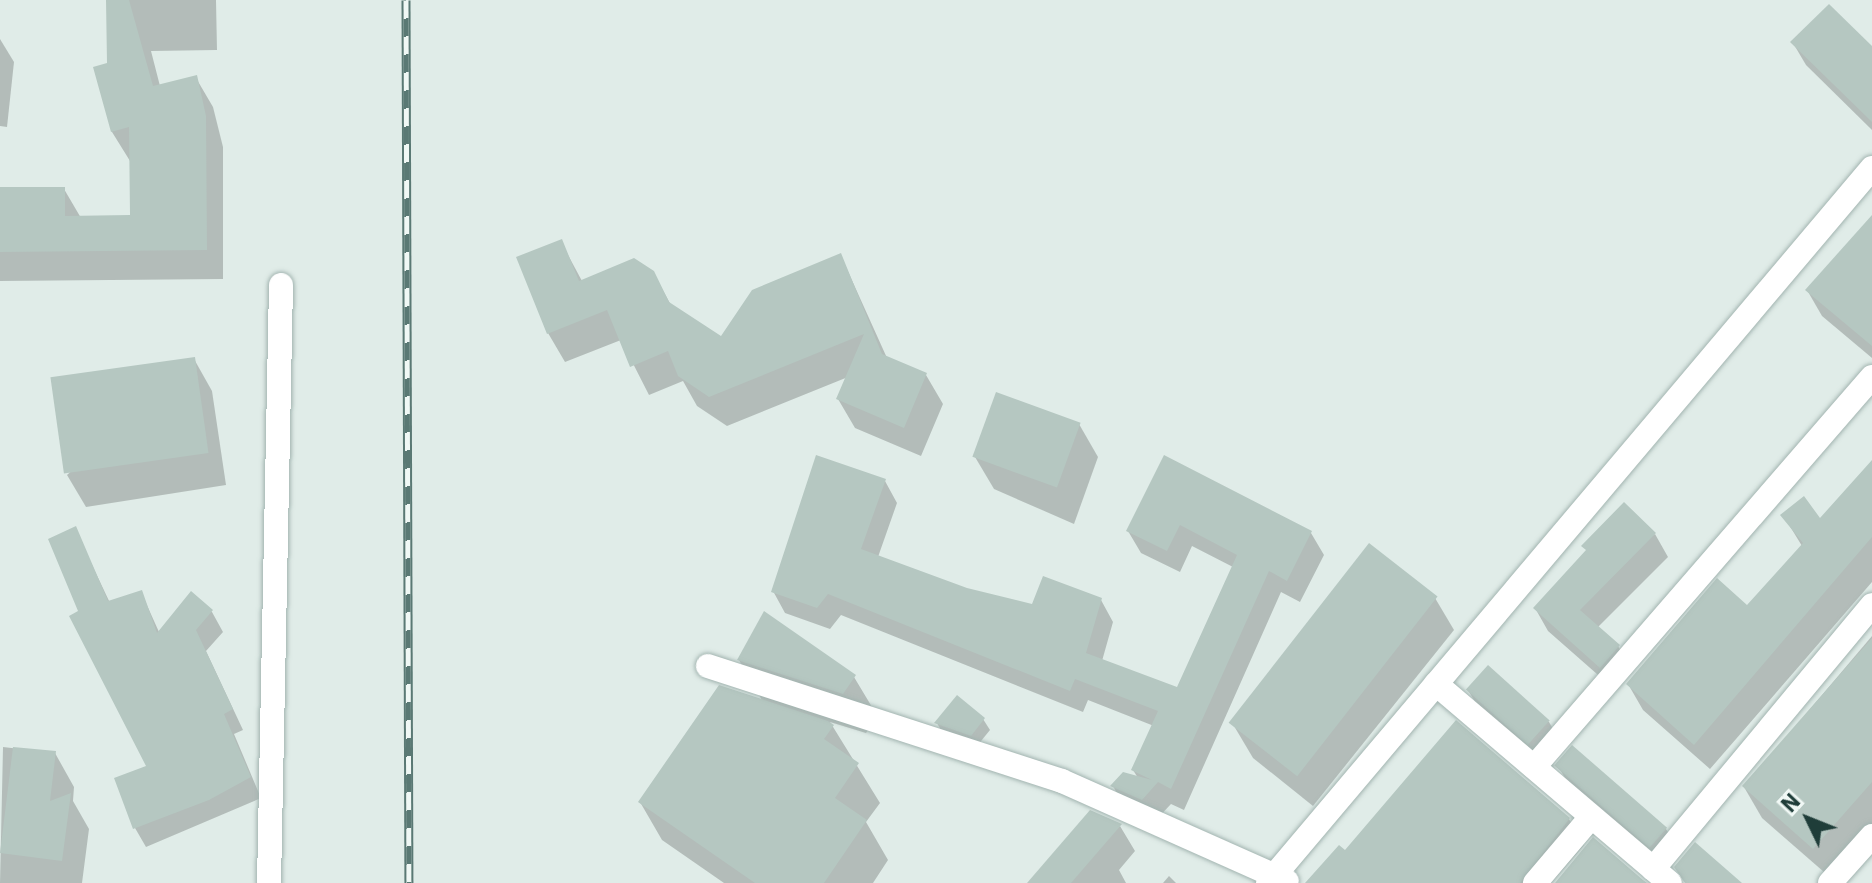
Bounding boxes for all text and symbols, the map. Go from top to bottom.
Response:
north arrow [1768,779,1848,859]
text: N [1774,787,1806,818]

